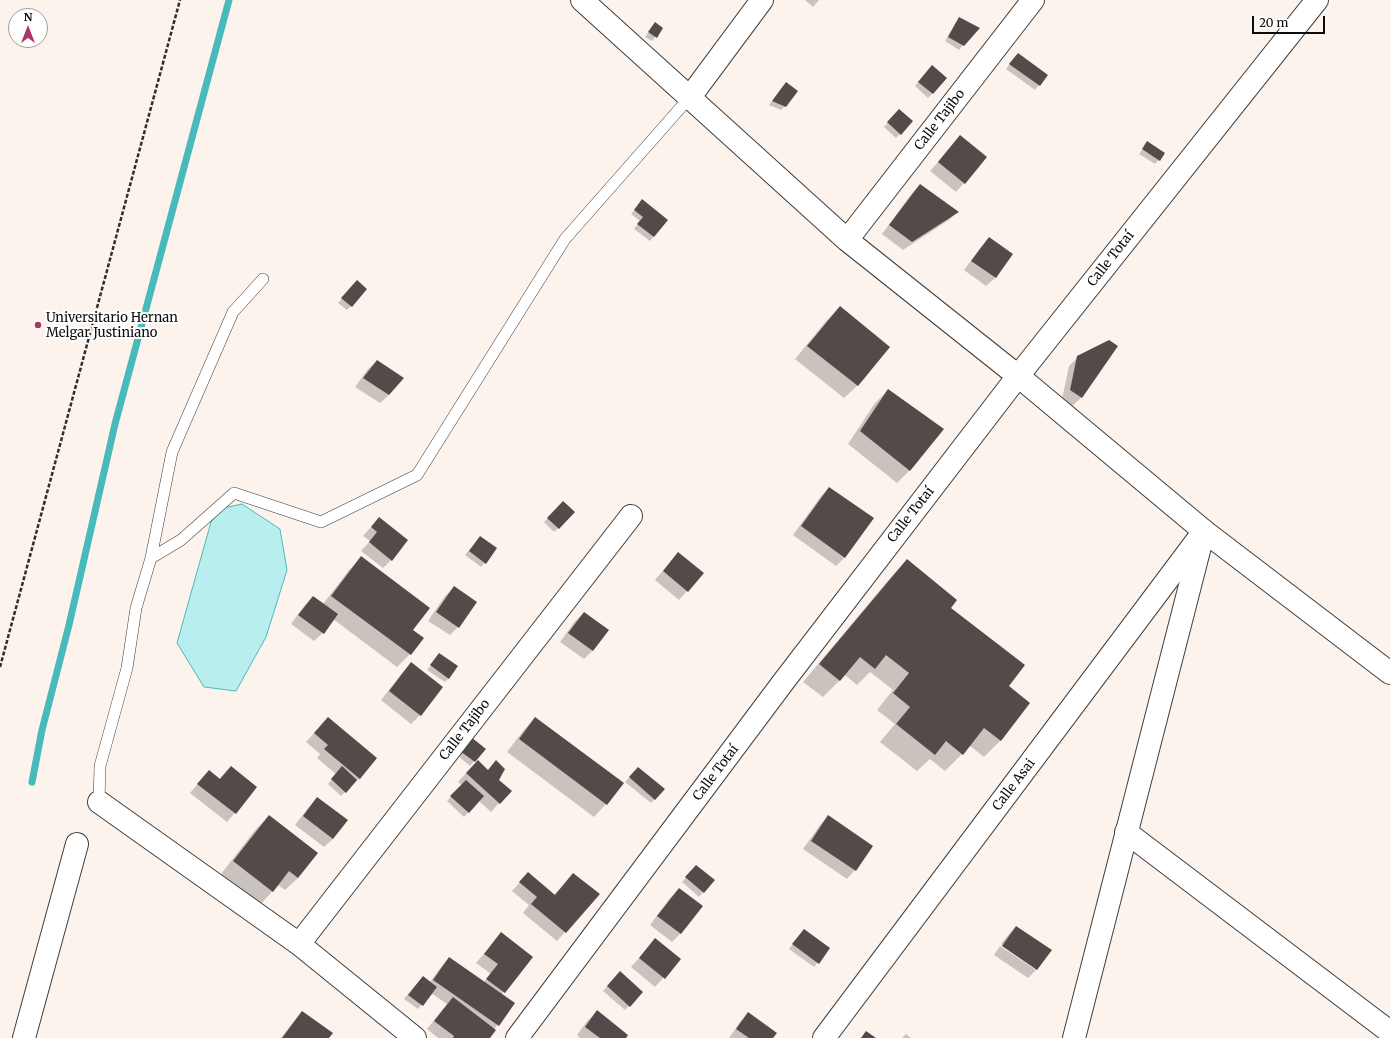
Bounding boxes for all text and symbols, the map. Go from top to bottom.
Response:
north arrow [8,8,48,48]
scale bar [1254,8,1327,34]
text: N [24,10,32,24]
text: 20 m [1259,15,1288,30]
street label: Calle Tajibo [911,87,969,153]
street label: Calle Totaí [1084,228,1138,290]
place label: Universitario Hernan Melgar Justiniano [46,310,178,341]
marker: Universitario Hernan Melgar Justiniano [33,320,43,330]
street label: Calle Totaí [884,484,938,546]
street label: Calle Tajibo [436,697,494,763]
street label: Calle Totaí [690,742,742,804]
street label: Calle Asai [990,756,1038,814]

